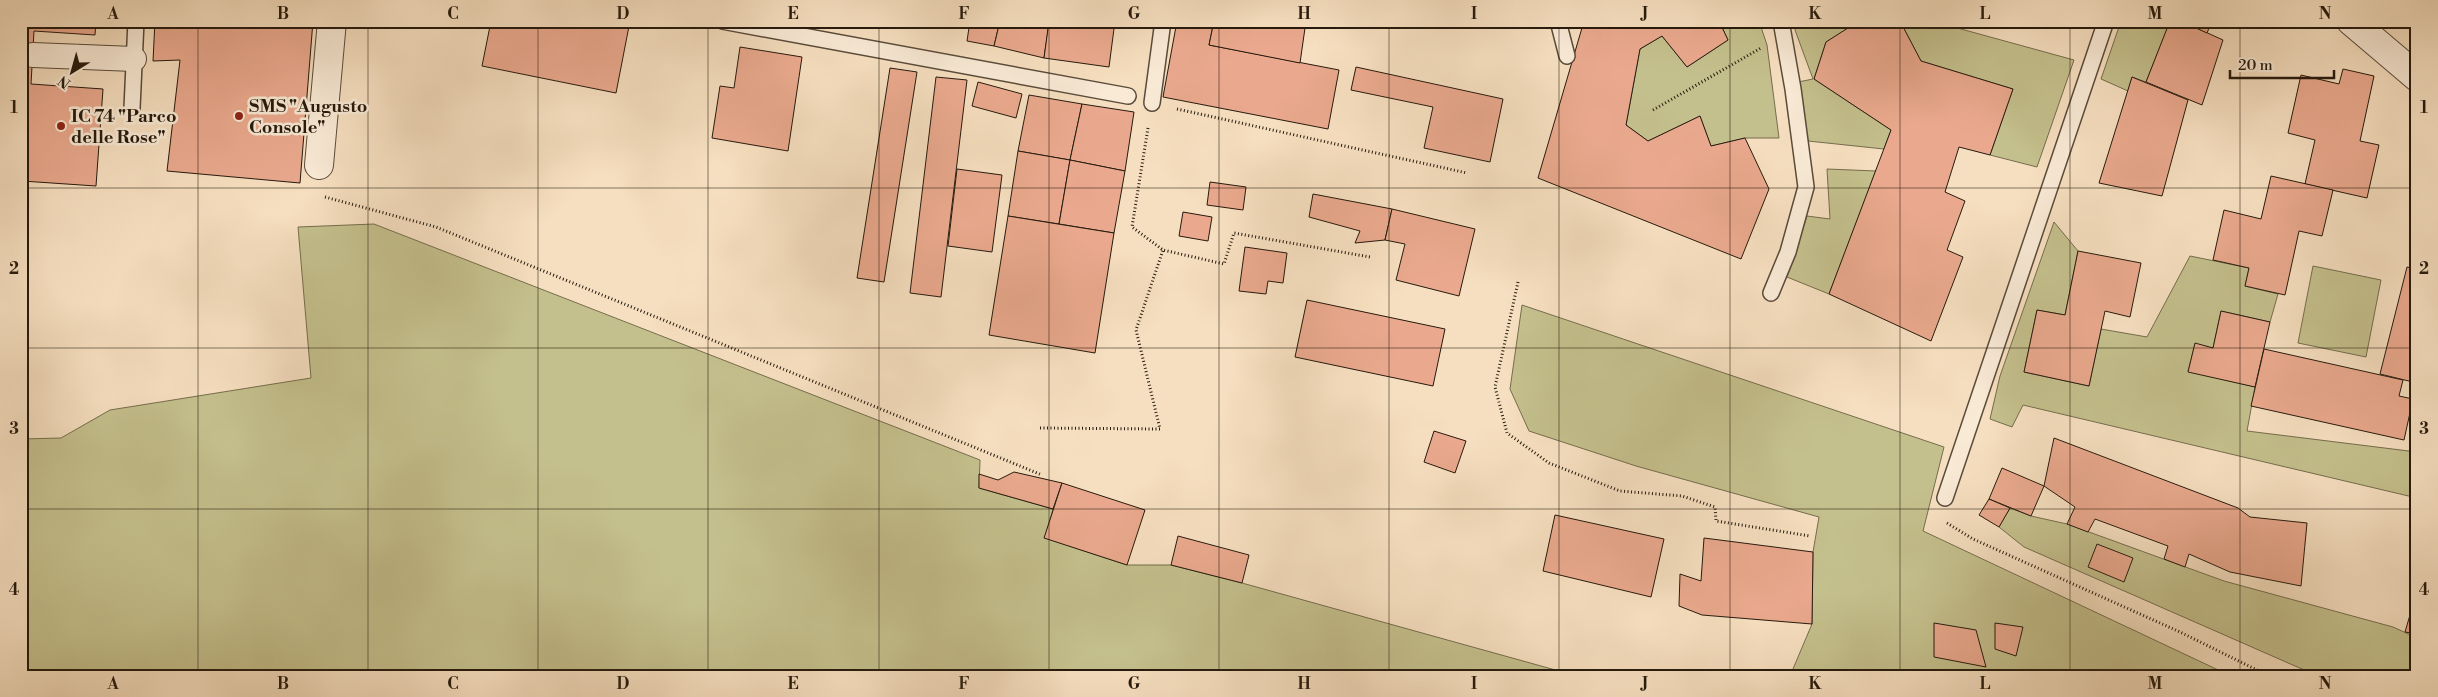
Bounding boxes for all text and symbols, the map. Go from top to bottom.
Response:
text: A [106,4,119,24]
text: B [277,4,289,24]
text: C [447,4,459,24]
text: D [617,4,630,24]
text: E [787,4,799,24]
text: F [958,4,970,24]
text: G [1128,4,1141,24]
text: H [1297,4,1311,24]
text: I [1471,4,1477,24]
text: J [1640,4,1648,24]
text: K [1809,4,1823,24]
text: L [1980,4,1991,24]
text: M [2148,4,2163,24]
text: N [2319,4,2332,24]
north arrow [48,48,98,98]
scale bar [2230,48,2334,80]
text: 20 m [2238,56,2273,75]
text: N [55,71,75,92]
place label: SMS "Augusto Console" [249,95,367,139]
text: 1 [10,98,18,118]
text: 1 [2420,98,2428,118]
place label: IC 74 "Parco delle Rose" [71,105,177,149]
marker: SMS "Augusto Console" [233,110,245,122]
marker: IC 74 "Parco delle Rose" [55,120,67,132]
text: 2 [9,259,19,279]
text: 2 [2419,259,2429,279]
text: 3 [9,419,19,439]
text: 3 [2419,419,2429,439]
text: 4 [9,580,20,600]
text: 4 [2419,580,2430,600]
text: A [106,674,119,694]
text: B [277,674,289,694]
text: C [447,674,459,694]
text: D [617,674,630,694]
text: E [787,674,799,694]
text: F [958,674,970,694]
text: G [1128,674,1141,694]
text: H [1297,674,1311,694]
text: I [1471,674,1477,694]
text: J [1640,674,1648,694]
text: K [1809,674,1823,694]
text: L [1980,674,1991,694]
text: M [2148,674,2163,694]
text: N [2319,674,2332,694]

